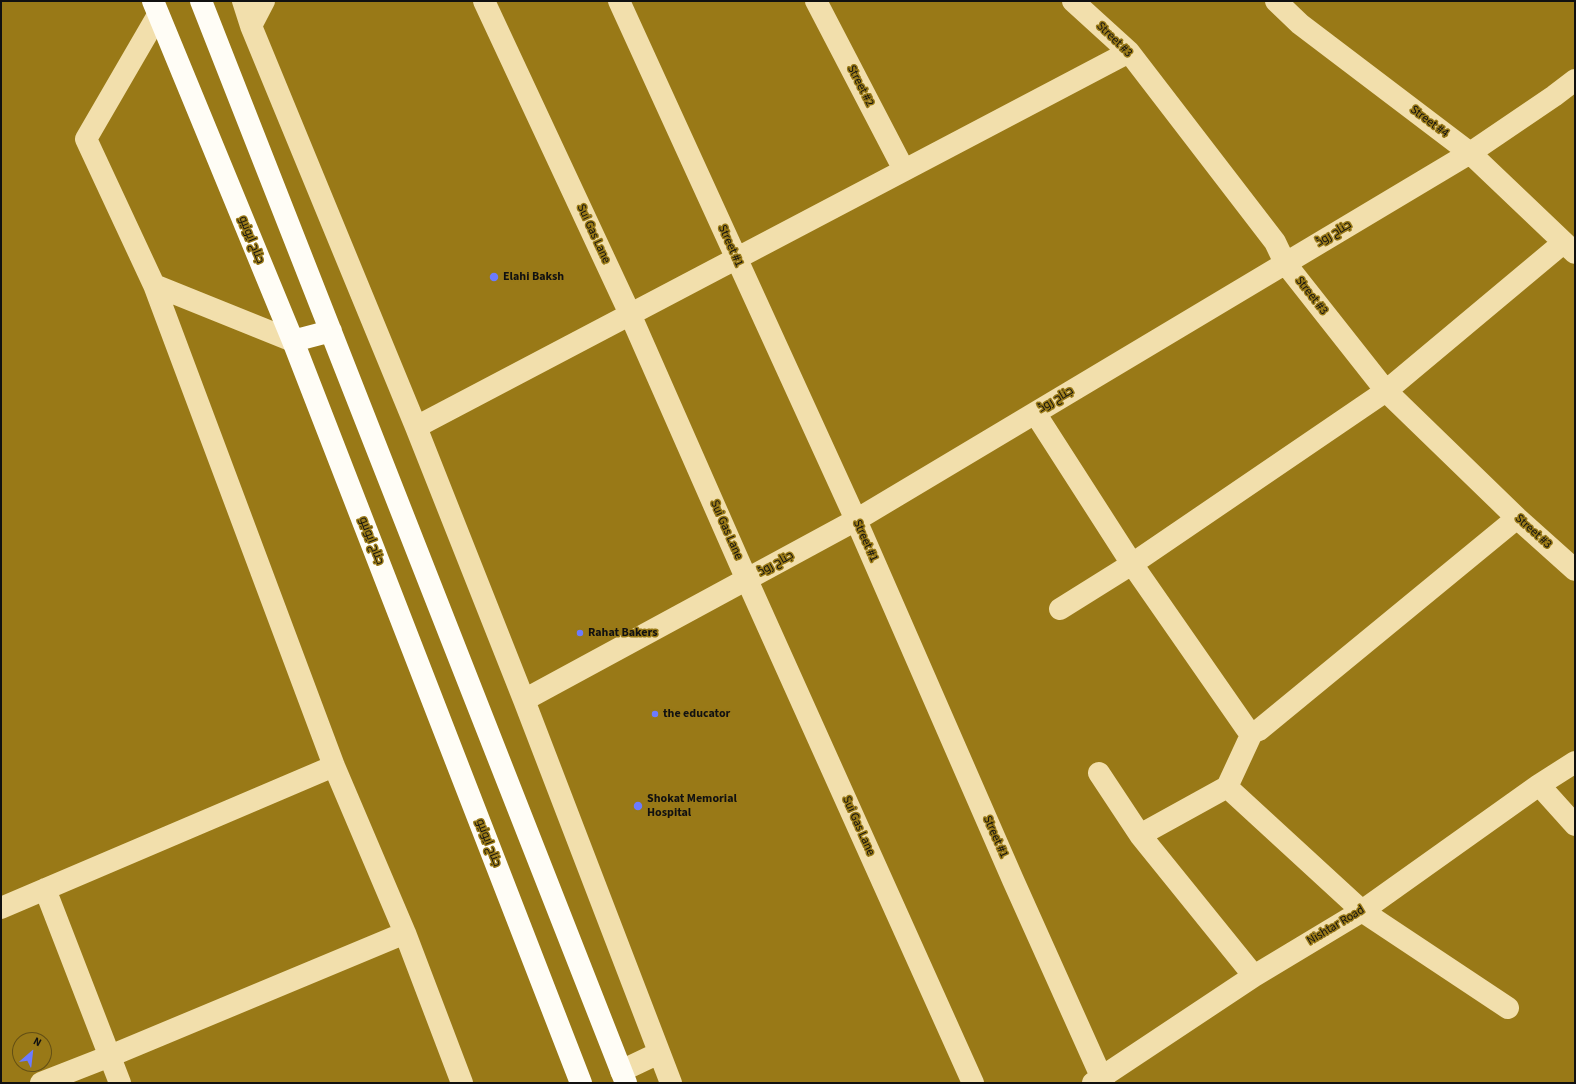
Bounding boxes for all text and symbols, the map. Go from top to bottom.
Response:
street label: Street #3 [1093,19,1135,61]
street label: Street #2 [844,63,876,109]
street label: Street #4 [1407,103,1451,141]
street label: Sui Gas Lane [573,202,613,266]
street label: جناح ایونیو [235,214,267,266]
street label: جناح روڈ [1314,218,1354,250]
street label: Street #1 [714,223,746,269]
place label: Elahi Baksh [503,270,564,284]
marker: Elahi Baksh [488,271,500,283]
street label: Street #3 [1292,274,1330,318]
street label: جناح روڈ [1036,384,1076,416]
street label: Sui Gas Lane [706,498,746,562]
street label: Street #3 [1512,512,1554,552]
street label: جناح ایونیو [355,515,387,567]
street label: Street #1 [849,518,881,564]
street label: جناح روڈ [756,548,796,580]
place label: Rahat Bakers [588,626,658,640]
marker: Rahat Bakers [575,628,585,638]
place label: the educator [663,707,730,721]
marker: the educator [650,709,660,719]
place label: Shokat Memorial Hospital [647,792,737,820]
street label: Sui Gas Lane [838,794,878,858]
marker: Shokat Memorial Hospital [632,800,644,812]
street label: Street #1 [979,814,1011,860]
street label: جناح ایونیو [472,817,504,869]
street label: Nishtar Road [1305,903,1367,949]
north arrow [12,1032,52,1072]
text: N [31,1034,44,1050]

